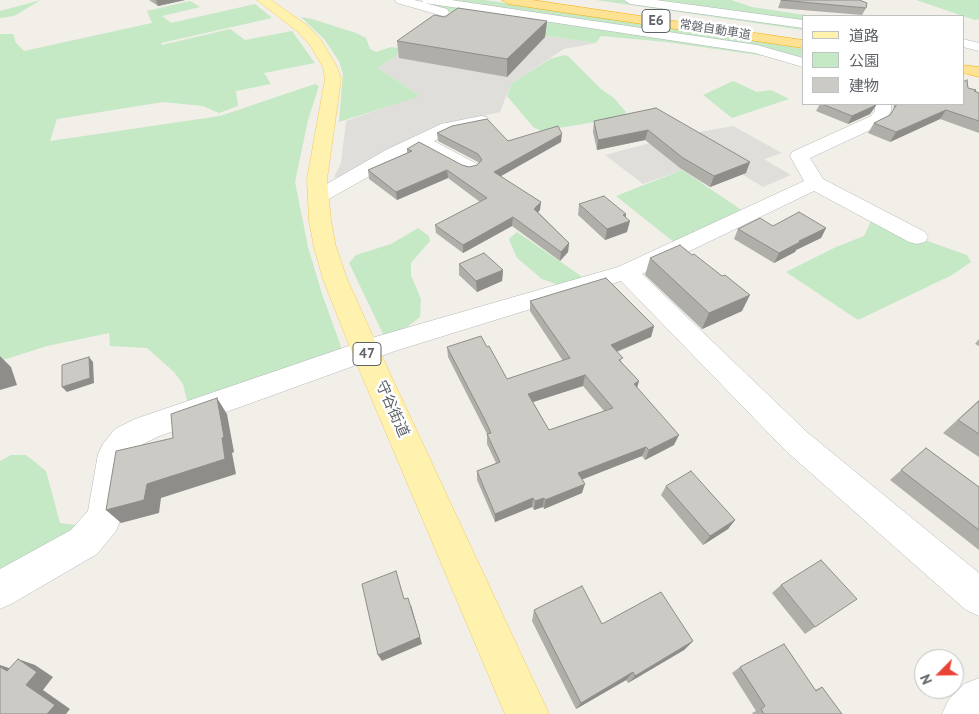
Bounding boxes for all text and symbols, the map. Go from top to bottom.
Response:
road number: E6 [642,10,670,32]
legend [802,15,964,105]
street label: 常磐自動車道 [678,17,752,43]
text: 道路 [849,26,879,45]
text: 公園 [849,51,879,70]
text: 建物 [849,76,879,95]
road number: 47 [353,342,381,366]
street label: 守谷街道 [372,378,412,440]
north arrow [914,649,964,699]
text: N [916,672,936,687]

